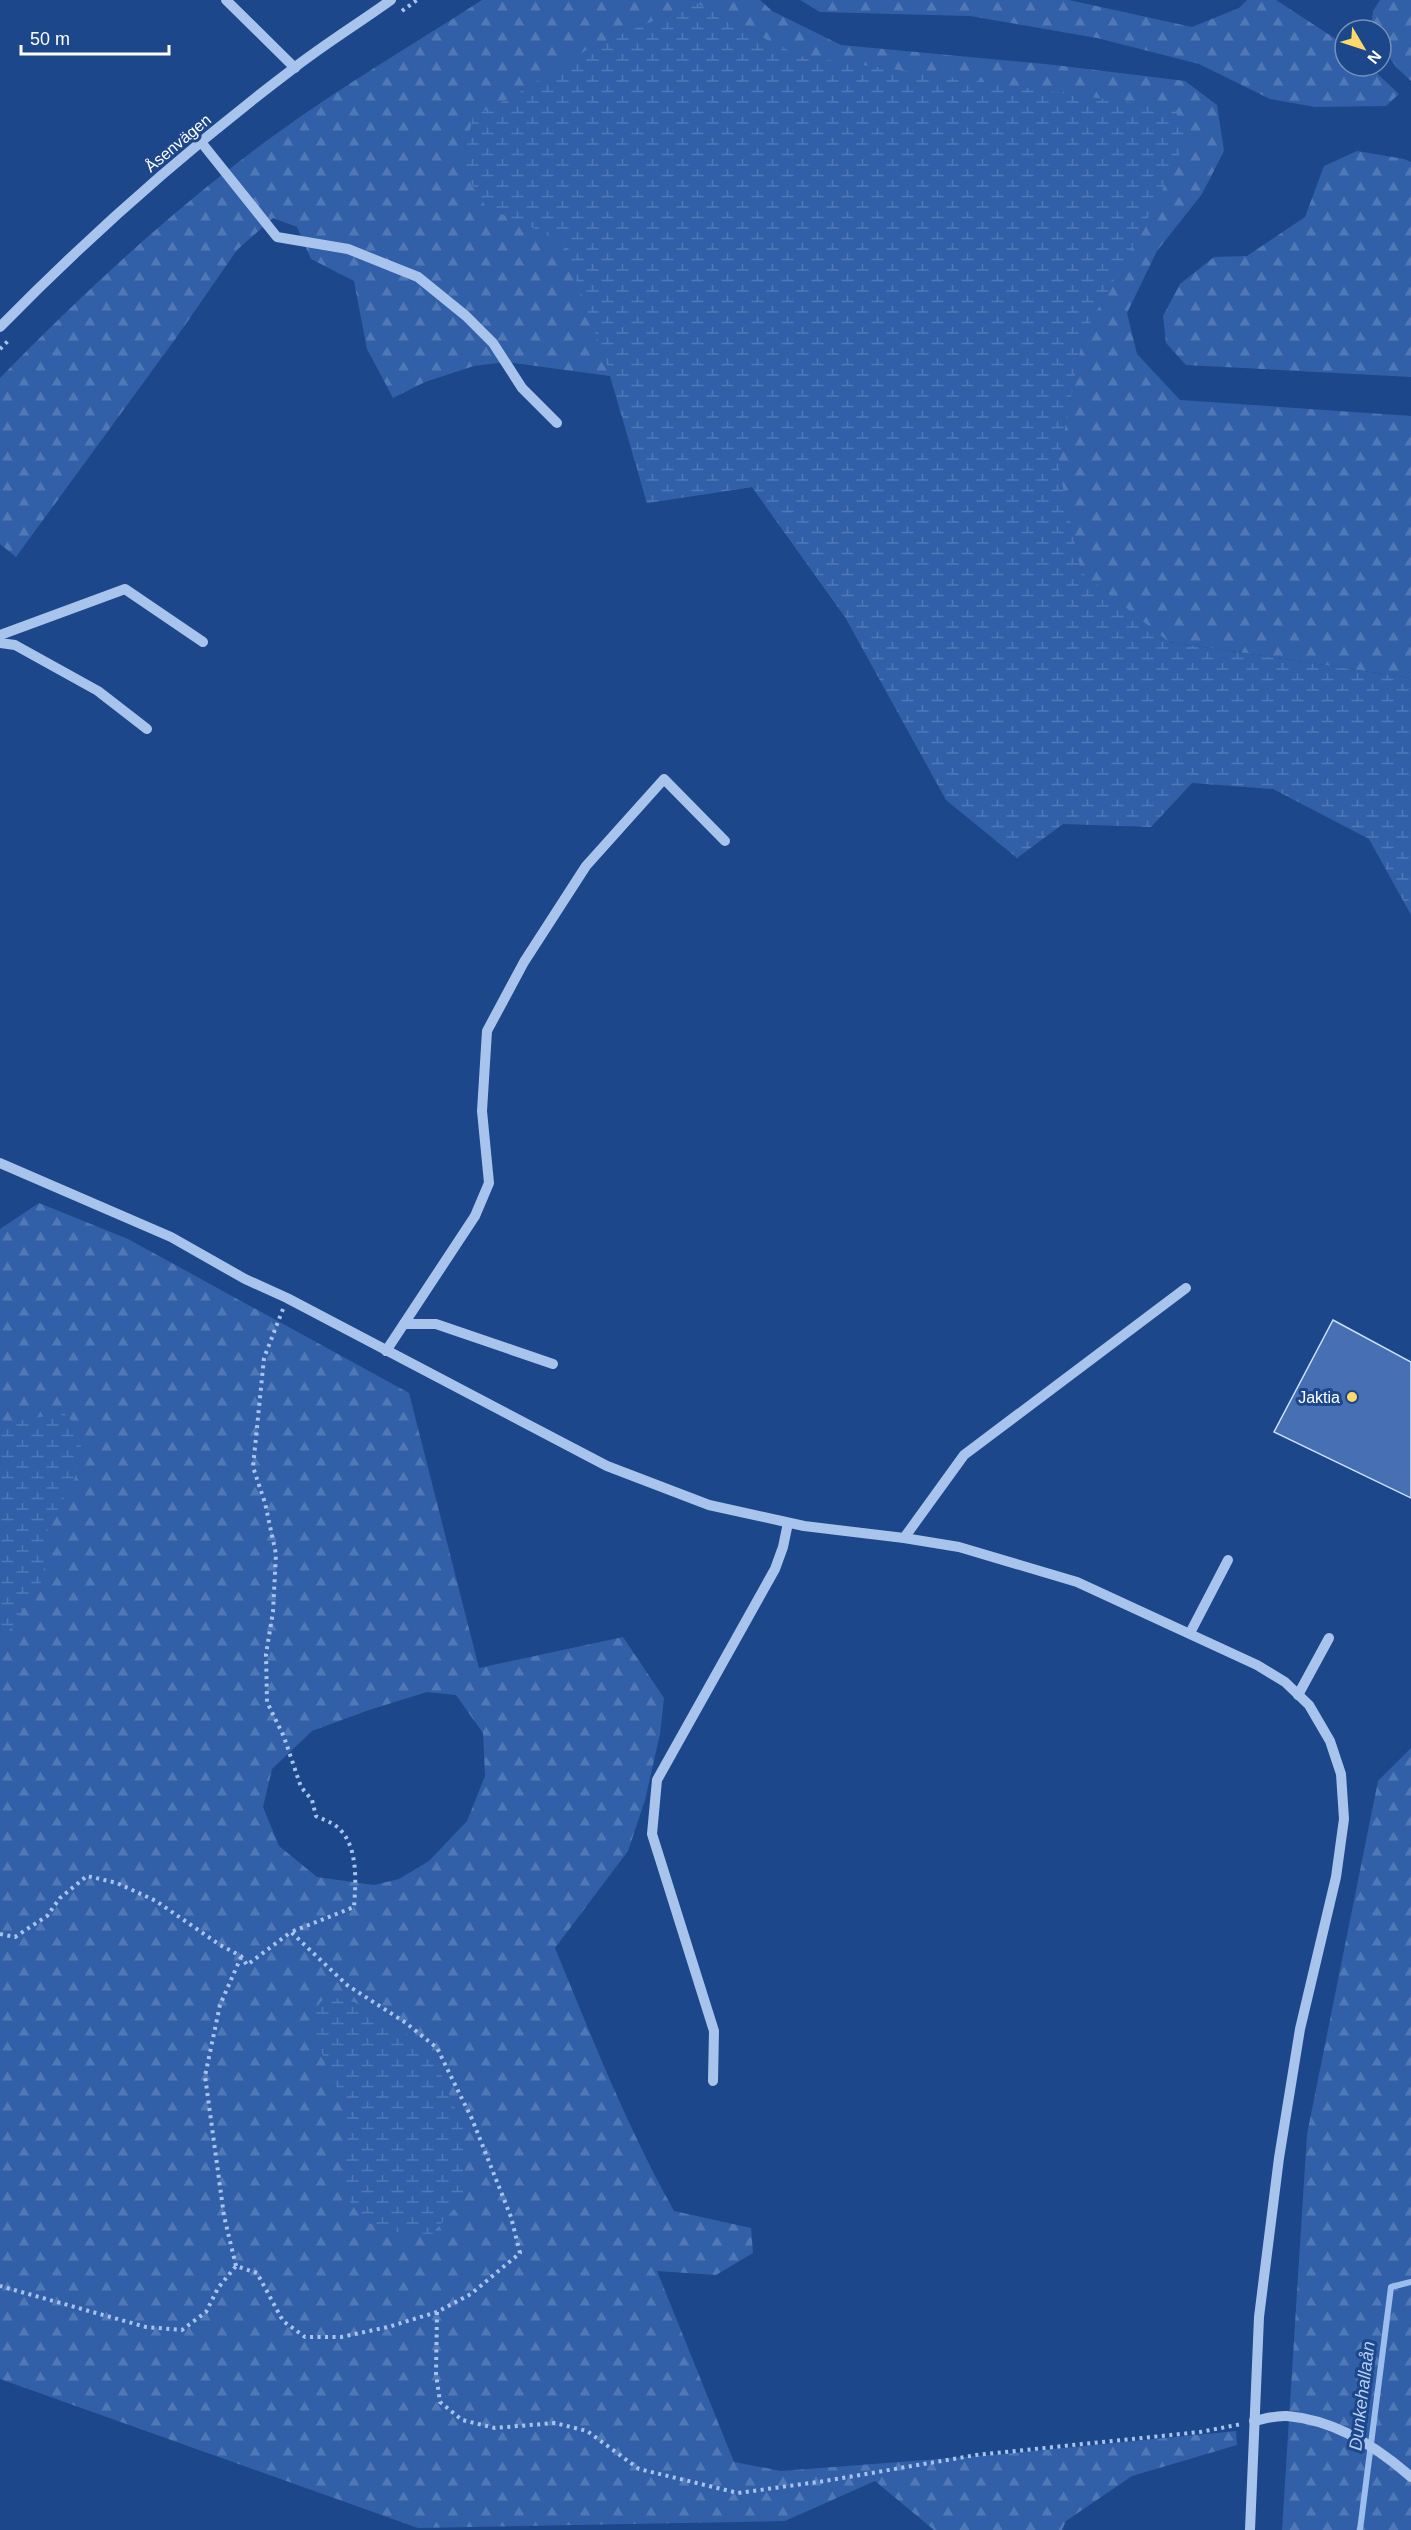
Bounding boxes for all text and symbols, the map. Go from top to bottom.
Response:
scale bar [21,18,170,56]
north arrow [1333,18,1393,78]
text: 50 m [30,29,70,49]
text: N [1364,47,1385,67]
street label: Åsenvägen [141,110,214,175]
place label: Jaktia [1298,1389,1340,1406]
marker: Jaktia [1345,1390,1359,1404]
water label: Dunkehallaån [1345,2340,1379,2452]

